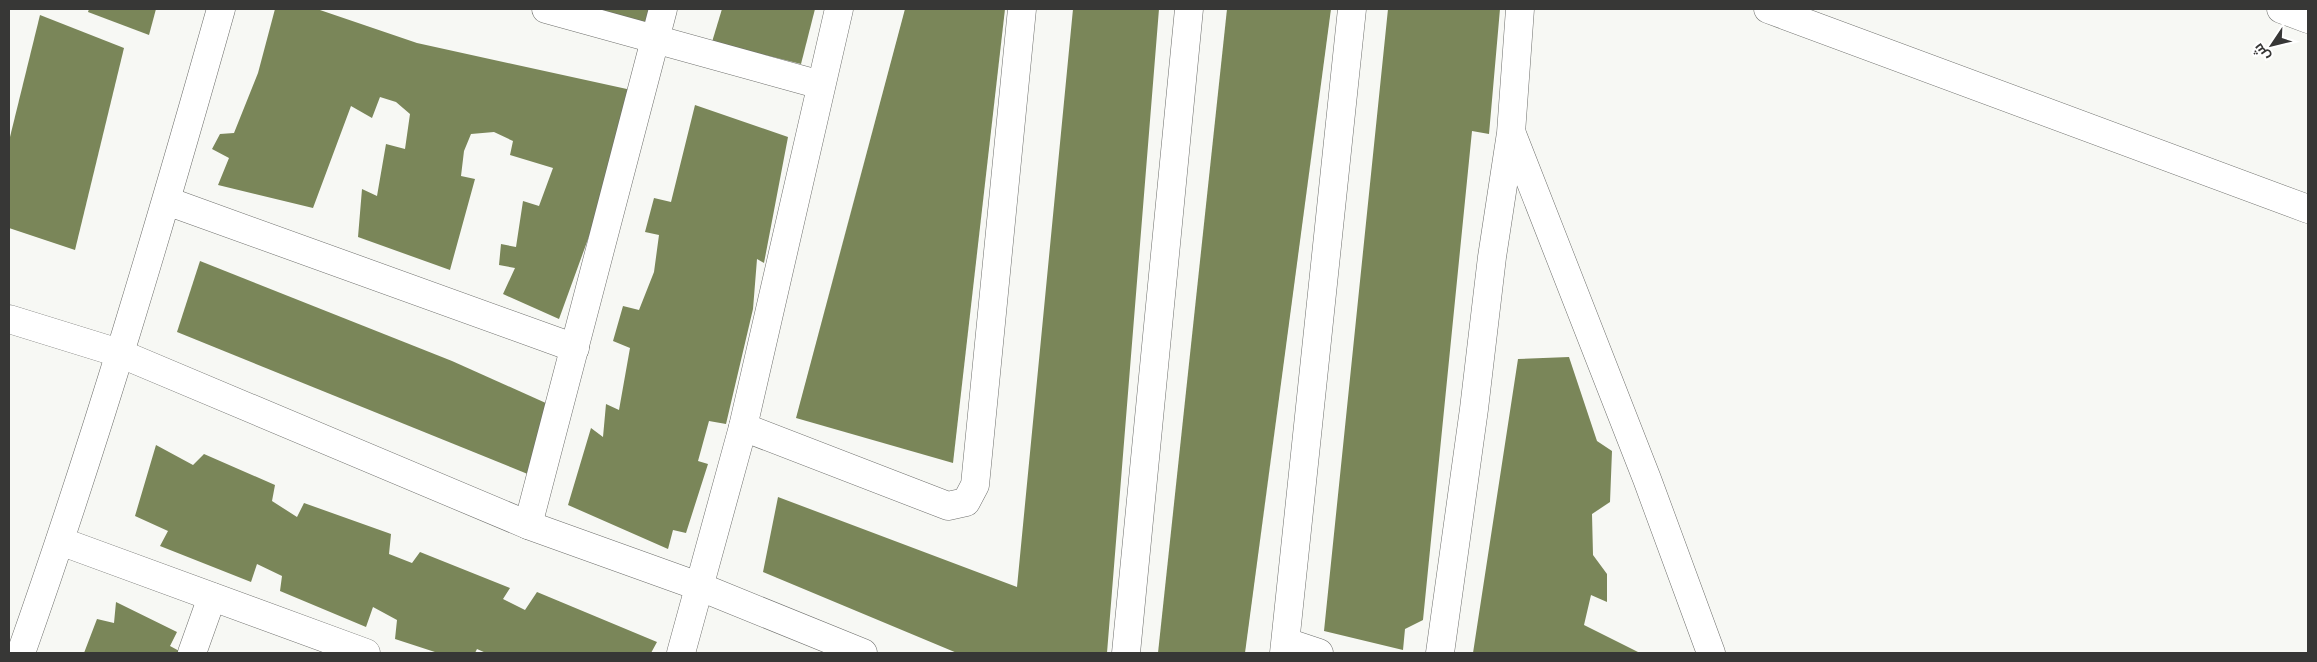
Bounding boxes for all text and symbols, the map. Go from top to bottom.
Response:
north arrow [2247,20,2297,70]
text: ش [2249,39,2276,65]

